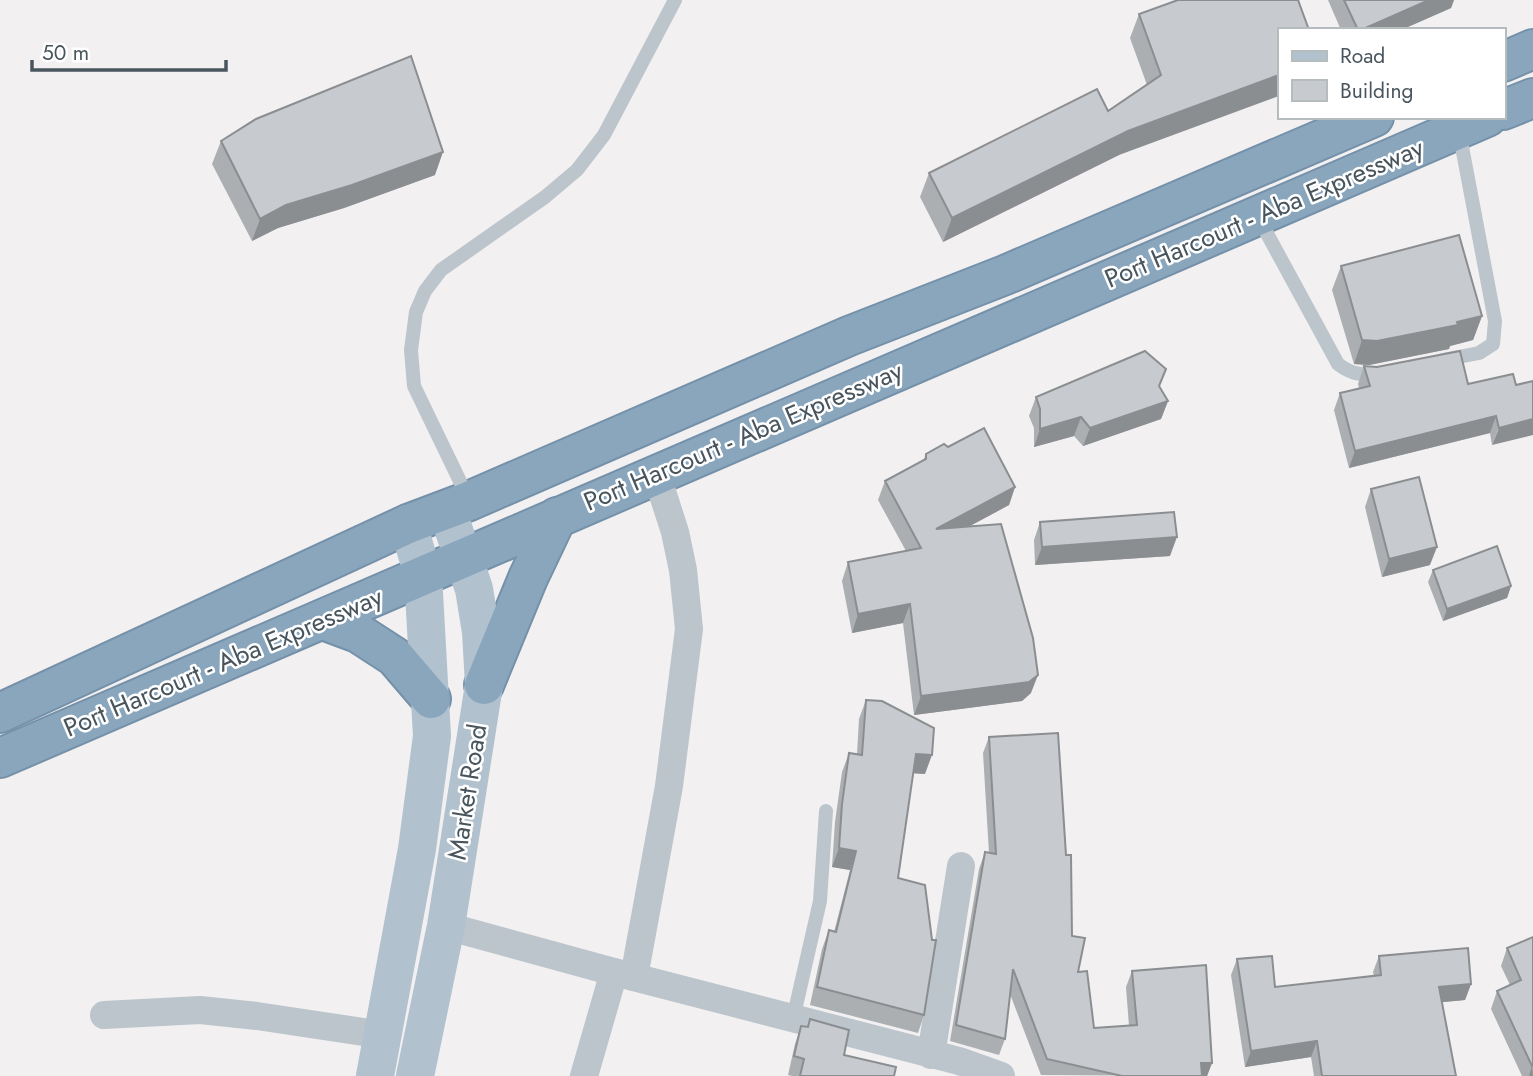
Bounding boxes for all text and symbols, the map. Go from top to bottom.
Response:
scale bar [32,28,226,72]
legend [1278,28,1505,119]
text: 50 m [42,38,89,68]
text: Road [1340,41,1385,71]
text: Building [1340,76,1413,106]
street label: Port Harcourt - Aba Expressway [1099,128,1430,298]
street label: Port Harcourt - Aba Expressway [578,351,909,521]
street label: Port Harcourt - Aba Expressway [58,577,389,747]
street label: Market Road [438,721,496,863]

